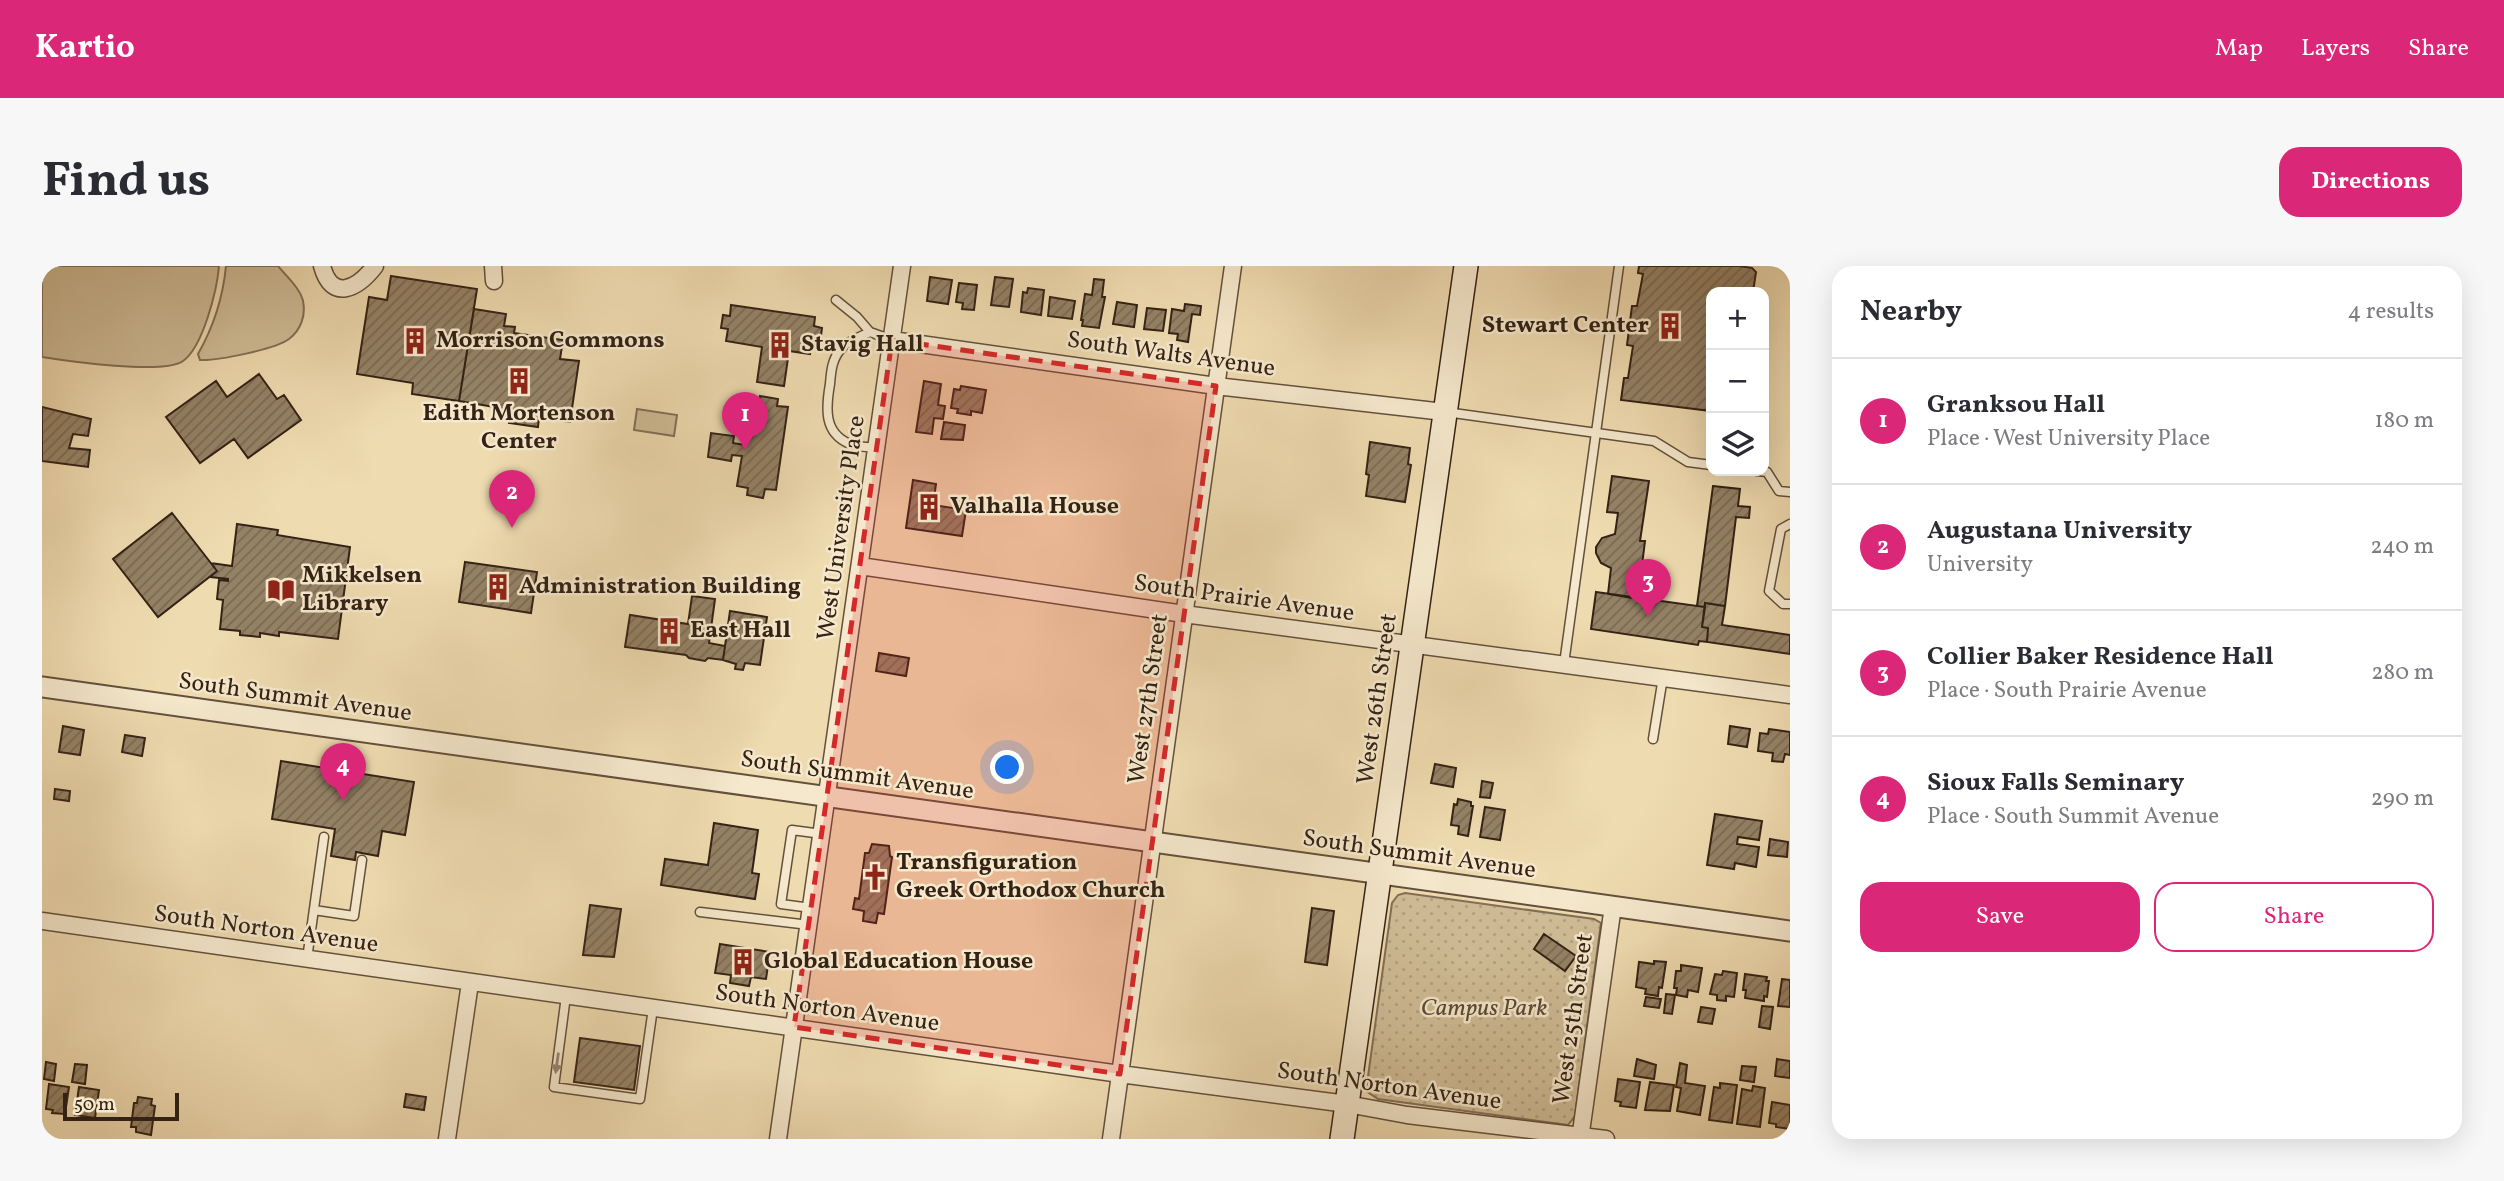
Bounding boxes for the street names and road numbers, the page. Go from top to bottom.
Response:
street label: South Walts Avenue [1065,324,1277,386]
street label: West University Place [809,413,875,643]
street label: South Prairie Avenue [1132,567,1356,631]
street label: West 26th Street [1349,611,1407,787]
street label: West 27th Street [1120,612,1178,786]
street label: South Summit Avenue [176,665,414,731]
street label: South Summit Avenue [738,743,976,809]
street label: South Summit Avenue [1300,822,1538,888]
street label: South Norton Avenue [152,897,380,963]
street label: West 25th Street [1545,932,1603,1106]
street label: South Norton Avenue [713,976,941,1042]
street label: South Norton Avenue [1275,1054,1503,1120]

